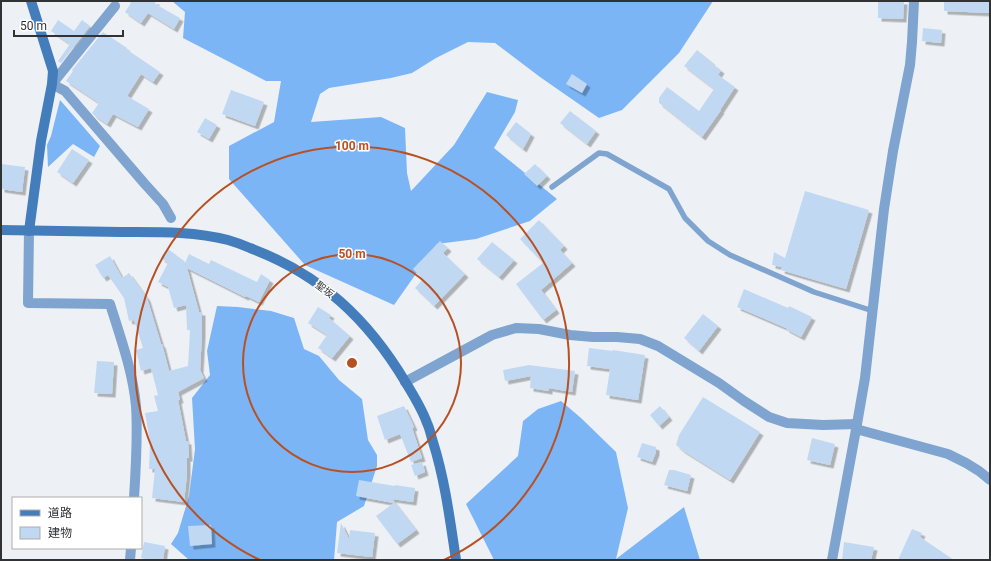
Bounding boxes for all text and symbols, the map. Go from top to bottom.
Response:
scale bar [14,12,123,38]
text: 50 m [20,19,47,33]
text: 100 m [335,139,369,153]
text: 50 m [338,247,366,261]
street label: 聖坂 [313,279,336,300]
centre of rings [345,356,359,370]
legend [12,497,142,549]
text: 道路 [48,506,72,520]
text: 建物 [48,526,72,540]

